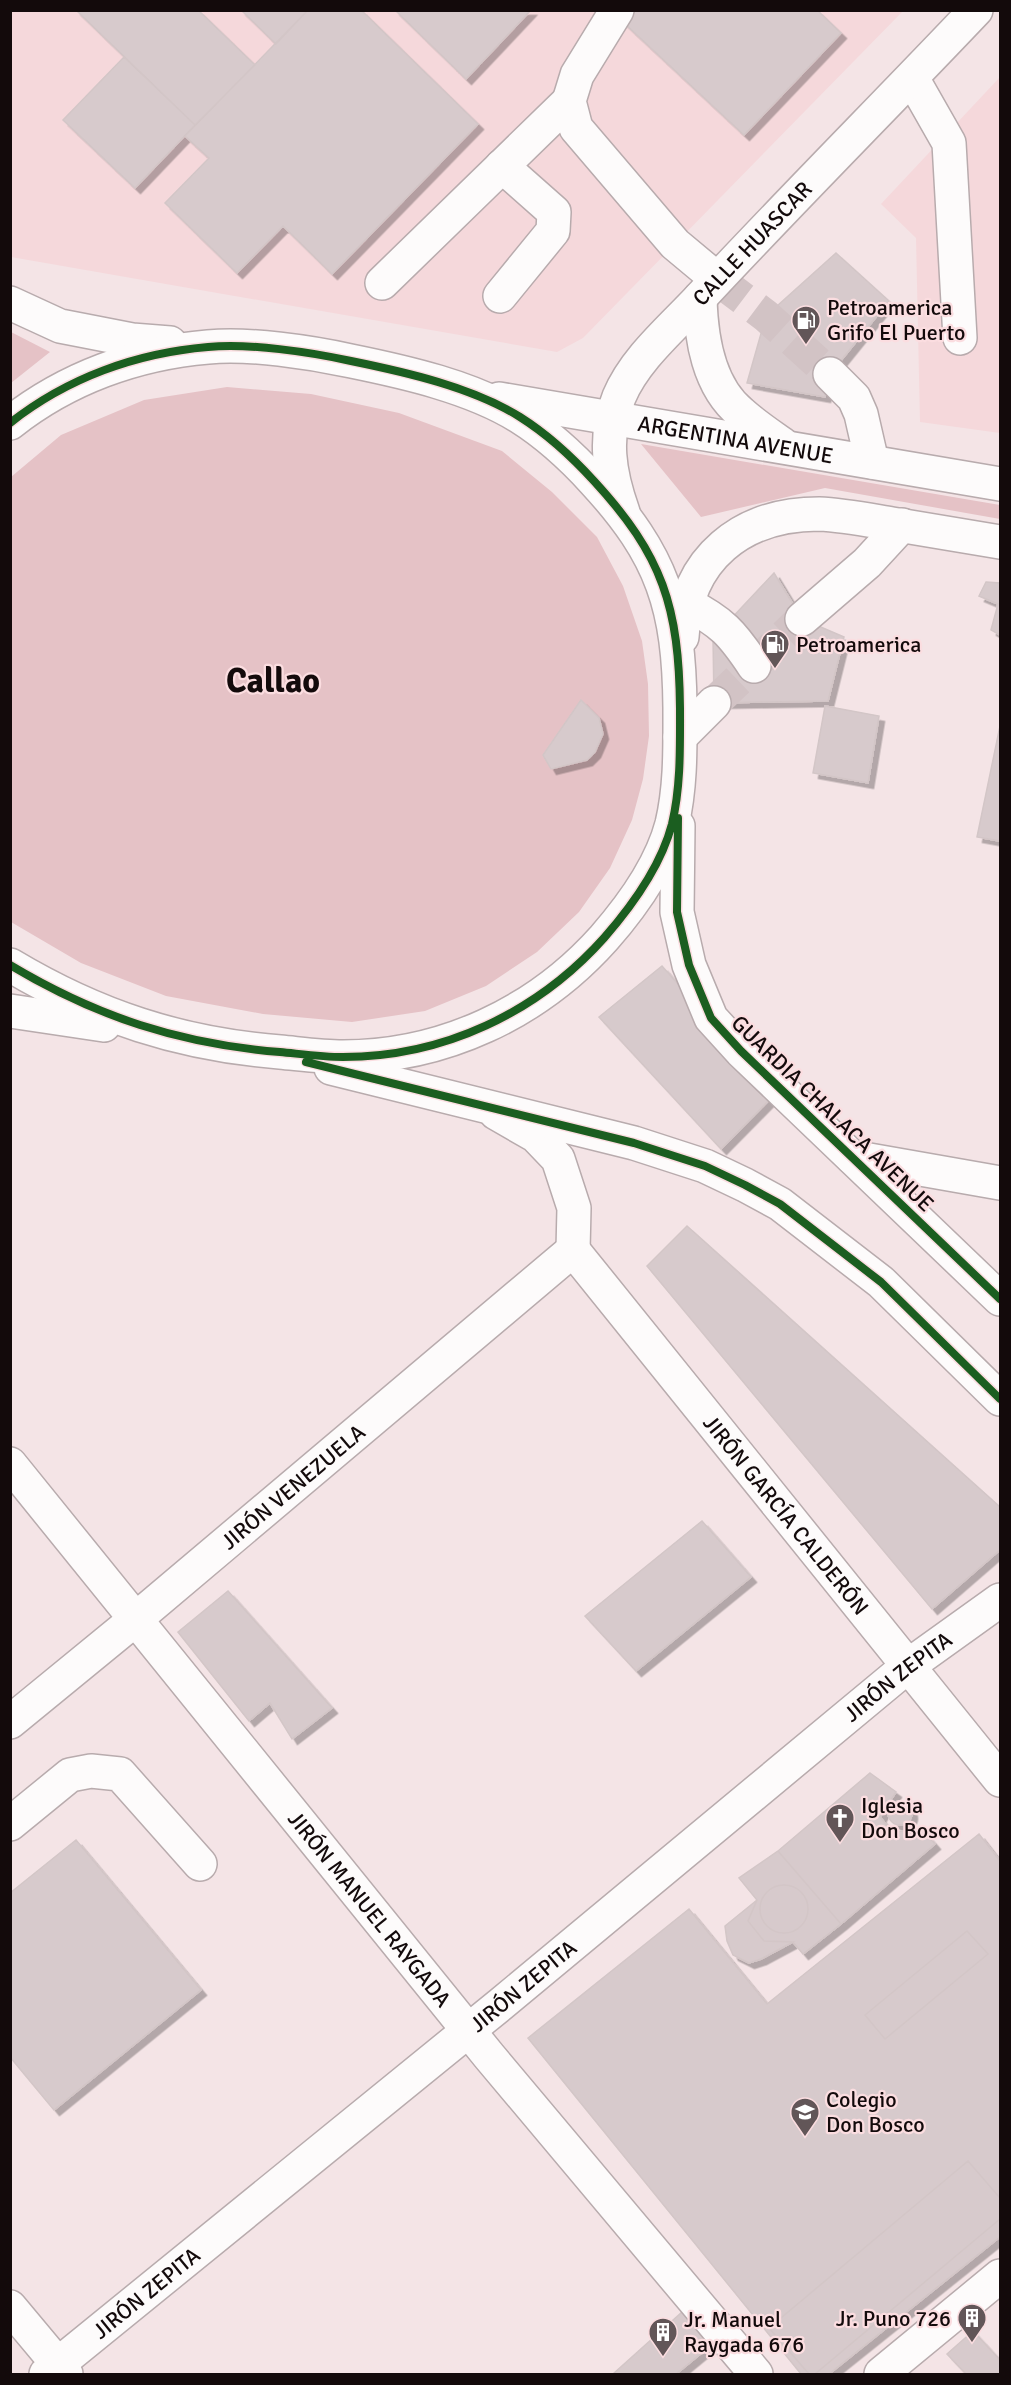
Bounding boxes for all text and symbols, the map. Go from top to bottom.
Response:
street label: CALLE HUASCAR [687,176,818,311]
place label: Petroamerica Grifo El Puerto [827,294,965,346]
fuel station icon: Petroamerica Grifo El Puerto [790,304,822,346]
street label: ARGENTINA AVENUE [636,410,835,470]
fuel station icon: Petroamerica [759,628,791,670]
place label: Petroamerica [796,631,921,658]
district label: Callao [226,660,320,702]
street label: GUARDIA CHALACA AVENUE [726,1009,940,1217]
street label: JIRÓN GARCÍA CALDERÓN [697,1410,875,1621]
street label: JIRÓN VENEZUELA [216,1418,371,1555]
street label: JIRÓN ZEPITA [838,1626,958,1728]
place label: Iglesia Don Bosco [861,1792,960,1844]
church icon: Iglesia Don Bosco [824,1802,856,1844]
street label: JIRÓN MANUEL RAYGADA [282,1806,457,2013]
street label: JIRÓN ZEPITA [464,1934,582,2038]
place label: Colegio Don Bosco [826,2086,925,2138]
school or university icon: Colegio Don Bosco [789,2096,821,2138]
street label: JIRÓN ZEPITA [87,2241,206,2345]
building icon: Jr. Puno 726 [956,2302,988,2344]
place label: Jr. Puno 726 [836,2305,951,2332]
place label: Jr. Manuel Raygada 676 [684,2306,804,2358]
building icon: Jr. Manuel Raygada 676 [647,2316,679,2358]

